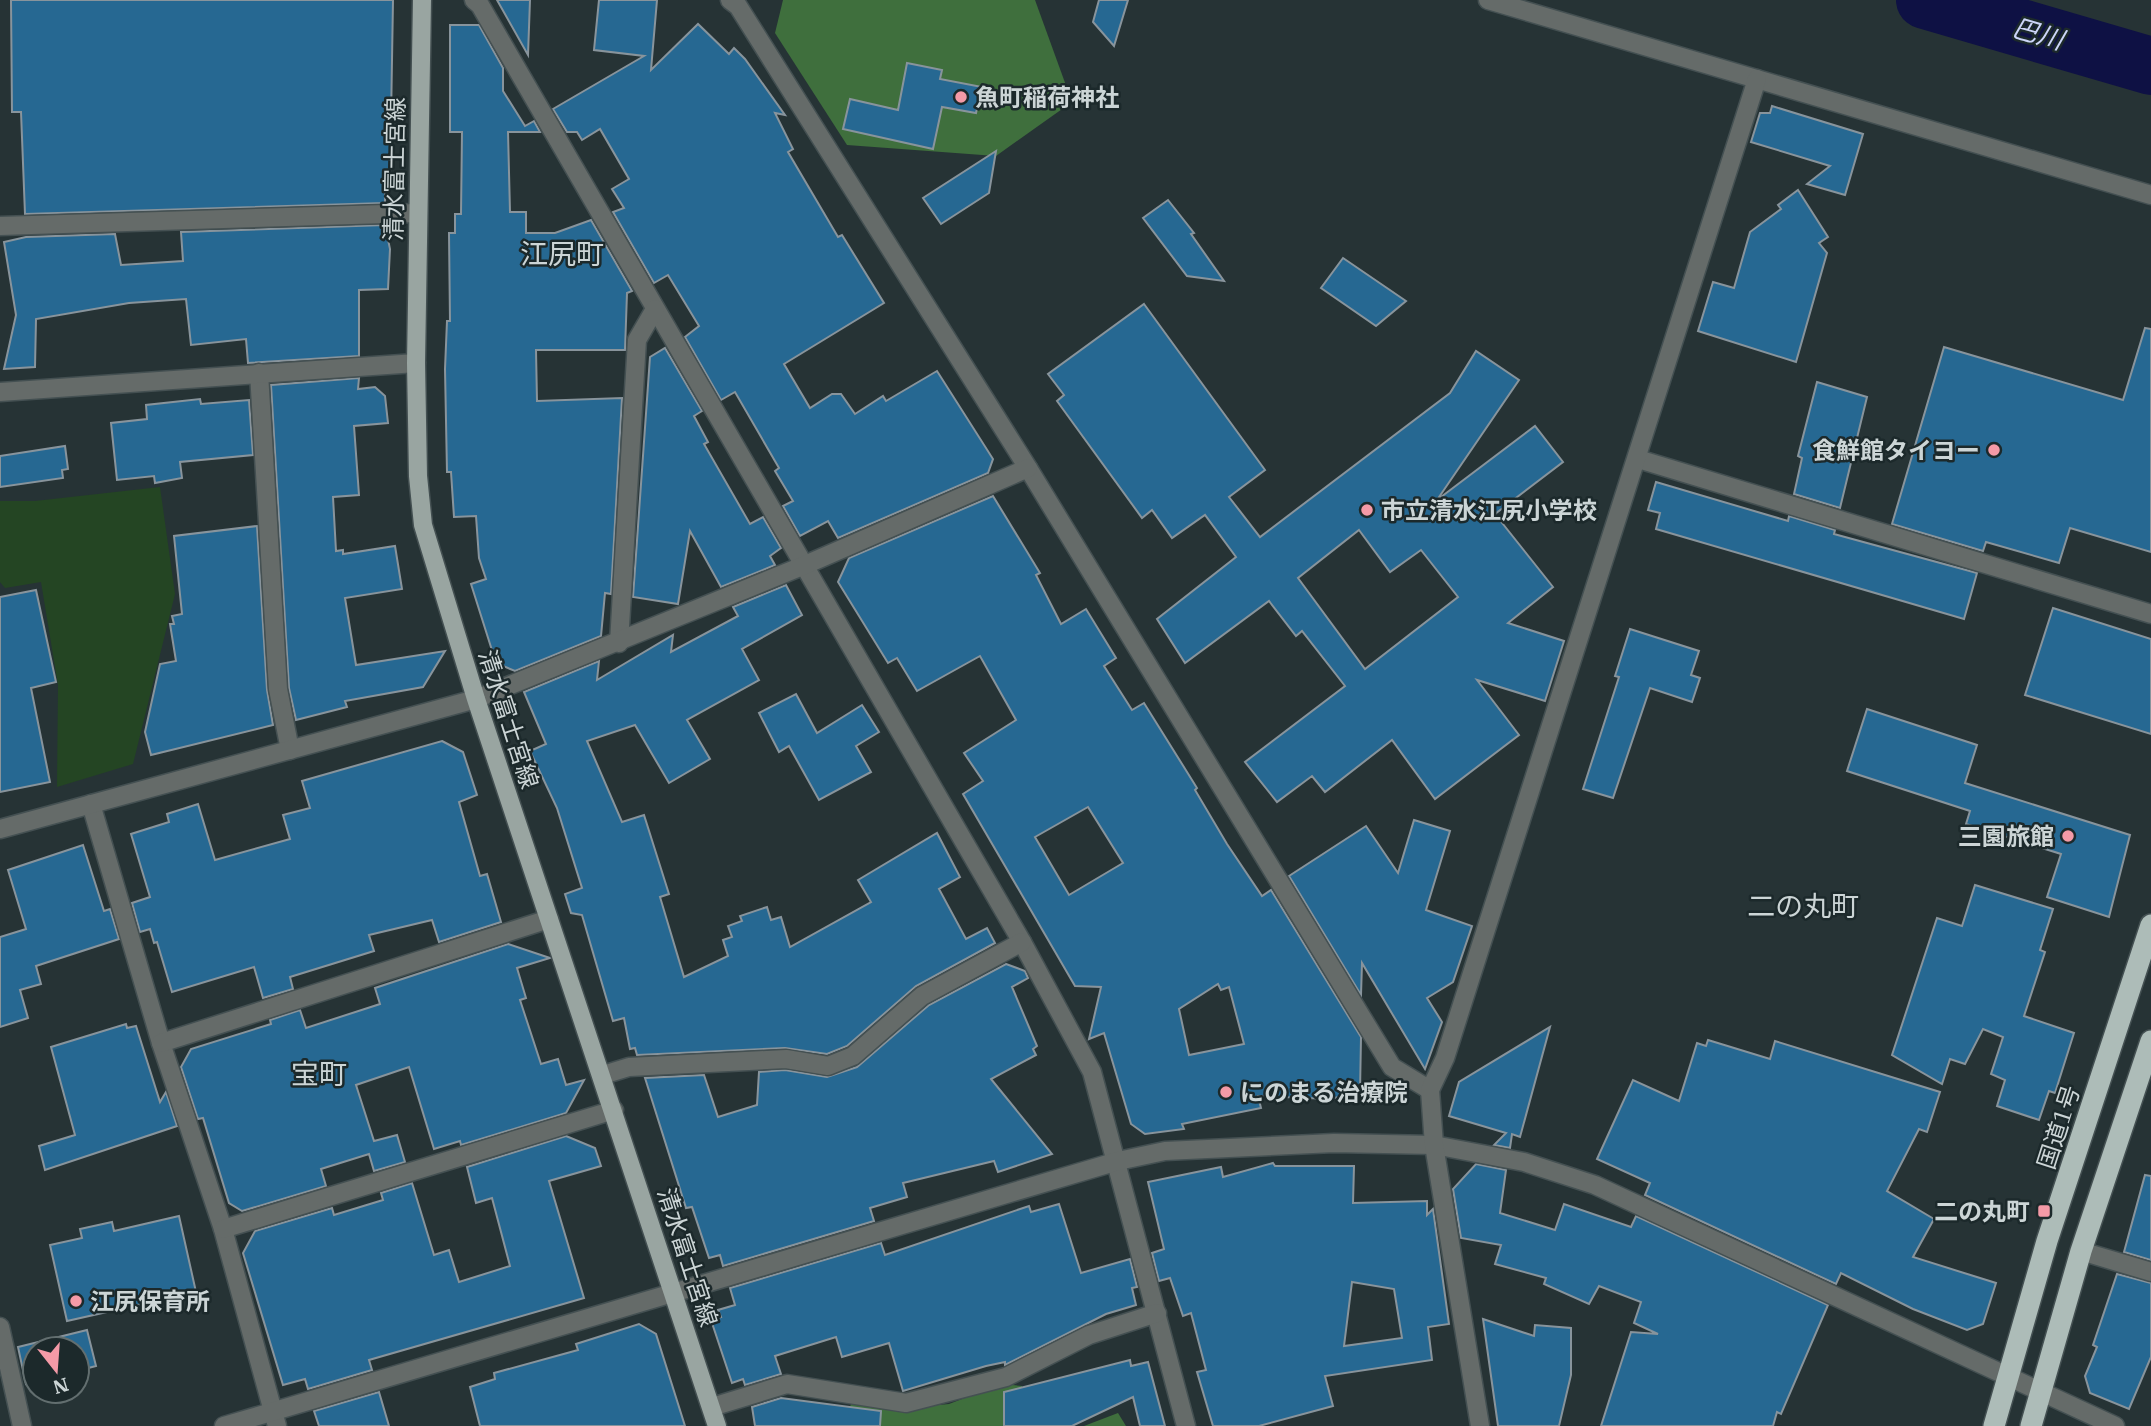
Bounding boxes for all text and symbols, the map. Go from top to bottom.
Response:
water label: 巴川 [2008,9,2071,57]
place label: 魚町稲荷神社 [975,81,1119,113]
marker: 魚町稲荷神社 [953,89,969,105]
street label: 清水富士宮線 [377,97,411,241]
district label: 江尻町 [520,235,604,272]
place label: 食鮮館タイヨー [1812,434,1980,466]
marker: 食鮮館タイヨー [1986,442,2002,458]
place label: 市立清水江尻小学校 [1381,494,1597,526]
marker: 市立清水江尻小学校 [1359,502,1375,518]
street label: 清水富士宮線 [472,646,546,792]
place label: 三園旅館 [1958,820,2054,852]
marker: 三園旅館 [2060,828,2076,844]
district label: 二の丸町 [1747,887,1859,924]
district label: 宝町 [291,1055,347,1092]
place label: にのまる治療院 [1240,1076,1408,1108]
street label: 国道1号 [2029,1081,2087,1173]
marker: にのまる治療院 [1218,1084,1234,1100]
street label: 清水富士宮線 [651,1184,725,1330]
place label: 二の丸町 [1934,1195,2030,1227]
marker: 二の丸町 [2036,1203,2052,1219]
place label: 江尻保育所 [90,1285,210,1317]
marker: 江尻保育所 [68,1293,84,1309]
north arrow [21,1335,91,1405]
text: N [50,1373,72,1400]

